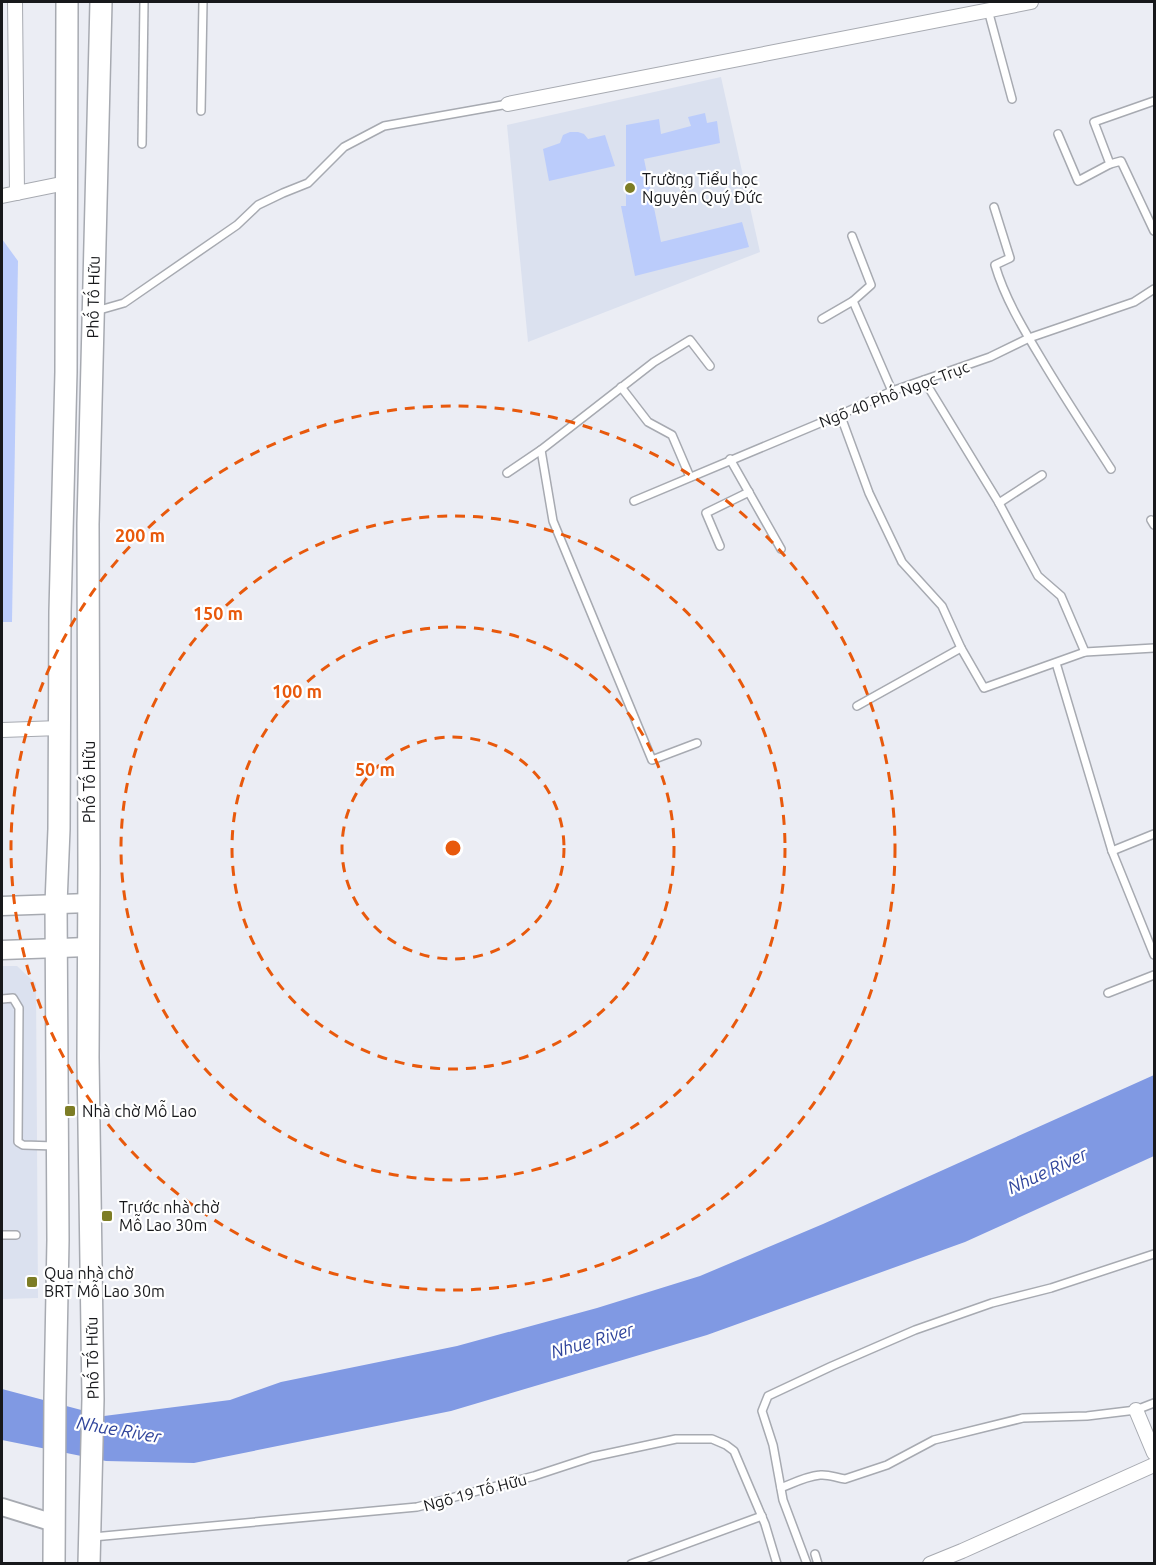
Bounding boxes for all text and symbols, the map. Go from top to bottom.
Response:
place label: Trường Tiểu học Nguyễn Quý Đức [642,170,763,206]
marker: Trường Tiểu học Nguyễn Quý Đức [623,181,637,195]
street label: Phố Tố Hữu [80,256,103,338]
street label: Ngõ 40 Phố Ngọc Trục [815,354,972,431]
text: 200 m [115,525,165,545]
text: 150 m [193,603,243,623]
text: 100 m [272,681,322,701]
street label: Phố Tố Hữu [77,741,98,823]
text: 50 m [355,759,395,779]
centre of rings [443,838,463,858]
place label: Nhà chờ Mỗ Lao [82,1099,197,1120]
marker: Nhà chờ Mỗ Lao [63,1104,77,1118]
water label: Nhue River [1004,1142,1091,1197]
place label: Trước nhà chờ Mỗ Lao 30m [119,1198,220,1234]
marker: Trước nhà chờ Mỗ Lao 30m [100,1209,114,1223]
place label: Qua nhà chờ BRT Mỗ Lao 30m [44,1264,165,1300]
marker: Qua nhà chờ BRT Mỗ Lao 30m [25,1275,39,1289]
street label: Phố Tố Hữu [79,1317,102,1399]
water label: Nhue River [548,1318,637,1361]
water label: Nhue River [75,1412,164,1446]
street label: Ngõ 19 Tố Hữu [421,1467,529,1514]

